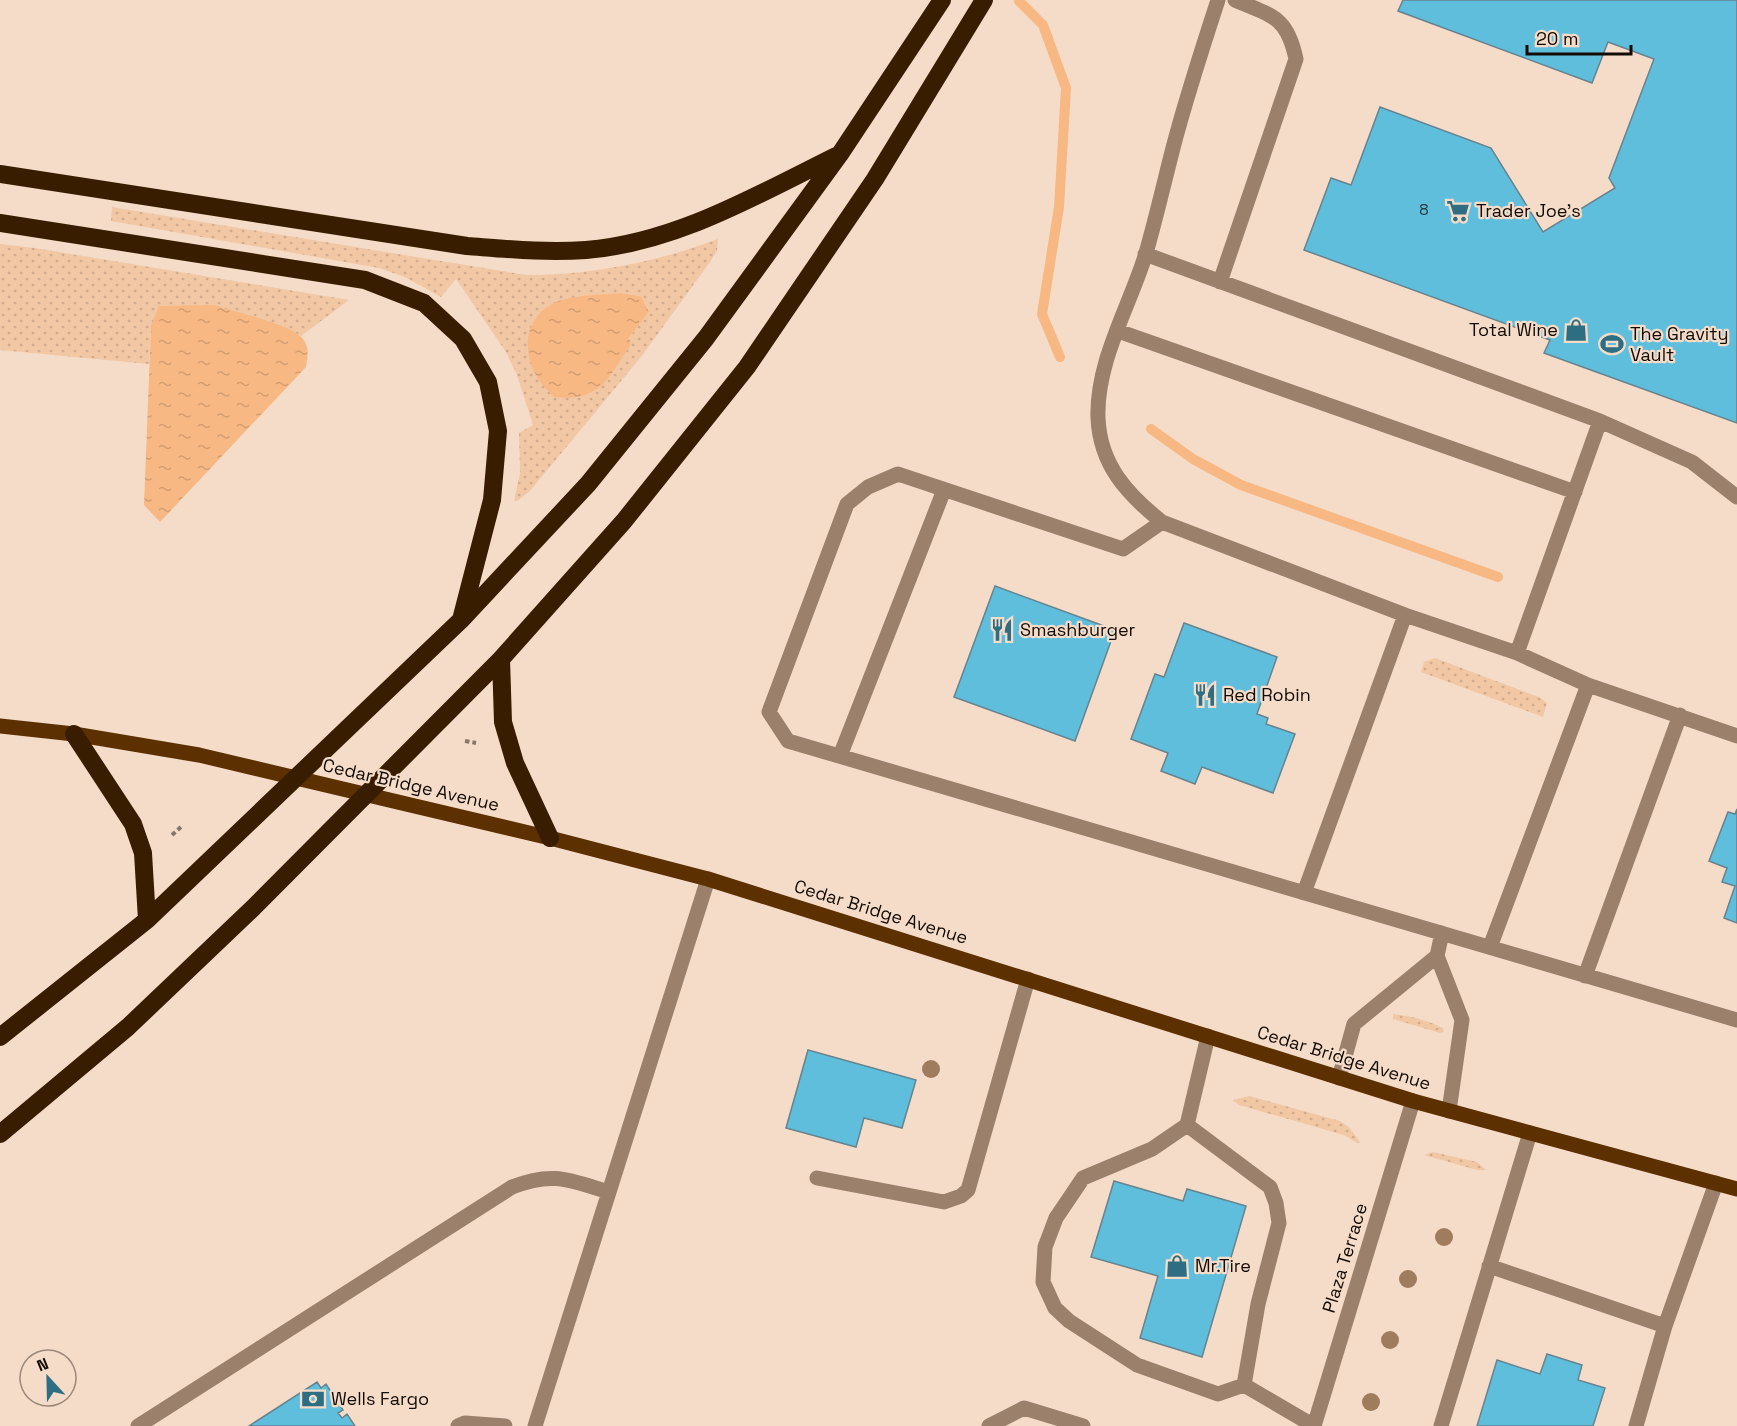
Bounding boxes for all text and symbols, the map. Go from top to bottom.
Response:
scale bar [1527,18,1630,56]
text: 20 m [1536,27,1579,50]
supermarket icon: Trader Joe's [1445,198,1471,224]
place label: Trader Joe's [1476,199,1581,222]
house number: 8 [1419,200,1429,219]
shop icon: Total Wine [1563,317,1589,343]
place label: Total Wine [1469,318,1558,341]
place label: The Gravity Vault [1630,322,1729,366]
sports icon: The Gravity Vault [1599,331,1625,357]
restaurant icon: Smashburger [989,617,1015,643]
place label: Smashburger [1020,618,1136,641]
restaurant icon: Red Robin [1192,682,1218,708]
place label: Red Robin [1223,683,1311,706]
street label: Cedar Bridge Avenue [321,753,502,816]
street label: Cedar Bridge Avenue [792,874,971,949]
street label: Cedar Bridge Avenue [1255,1020,1434,1095]
street label: Plaza Terrace [1317,1200,1372,1316]
shop icon: Mr.Tire [1164,1253,1190,1279]
place label: Mr.Tire [1195,1254,1251,1277]
north arrow [18,1348,78,1408]
text: N [34,1353,51,1376]
bank icon: Wells Fargo [300,1386,326,1412]
place label: Wells Fargo [331,1387,429,1410]

